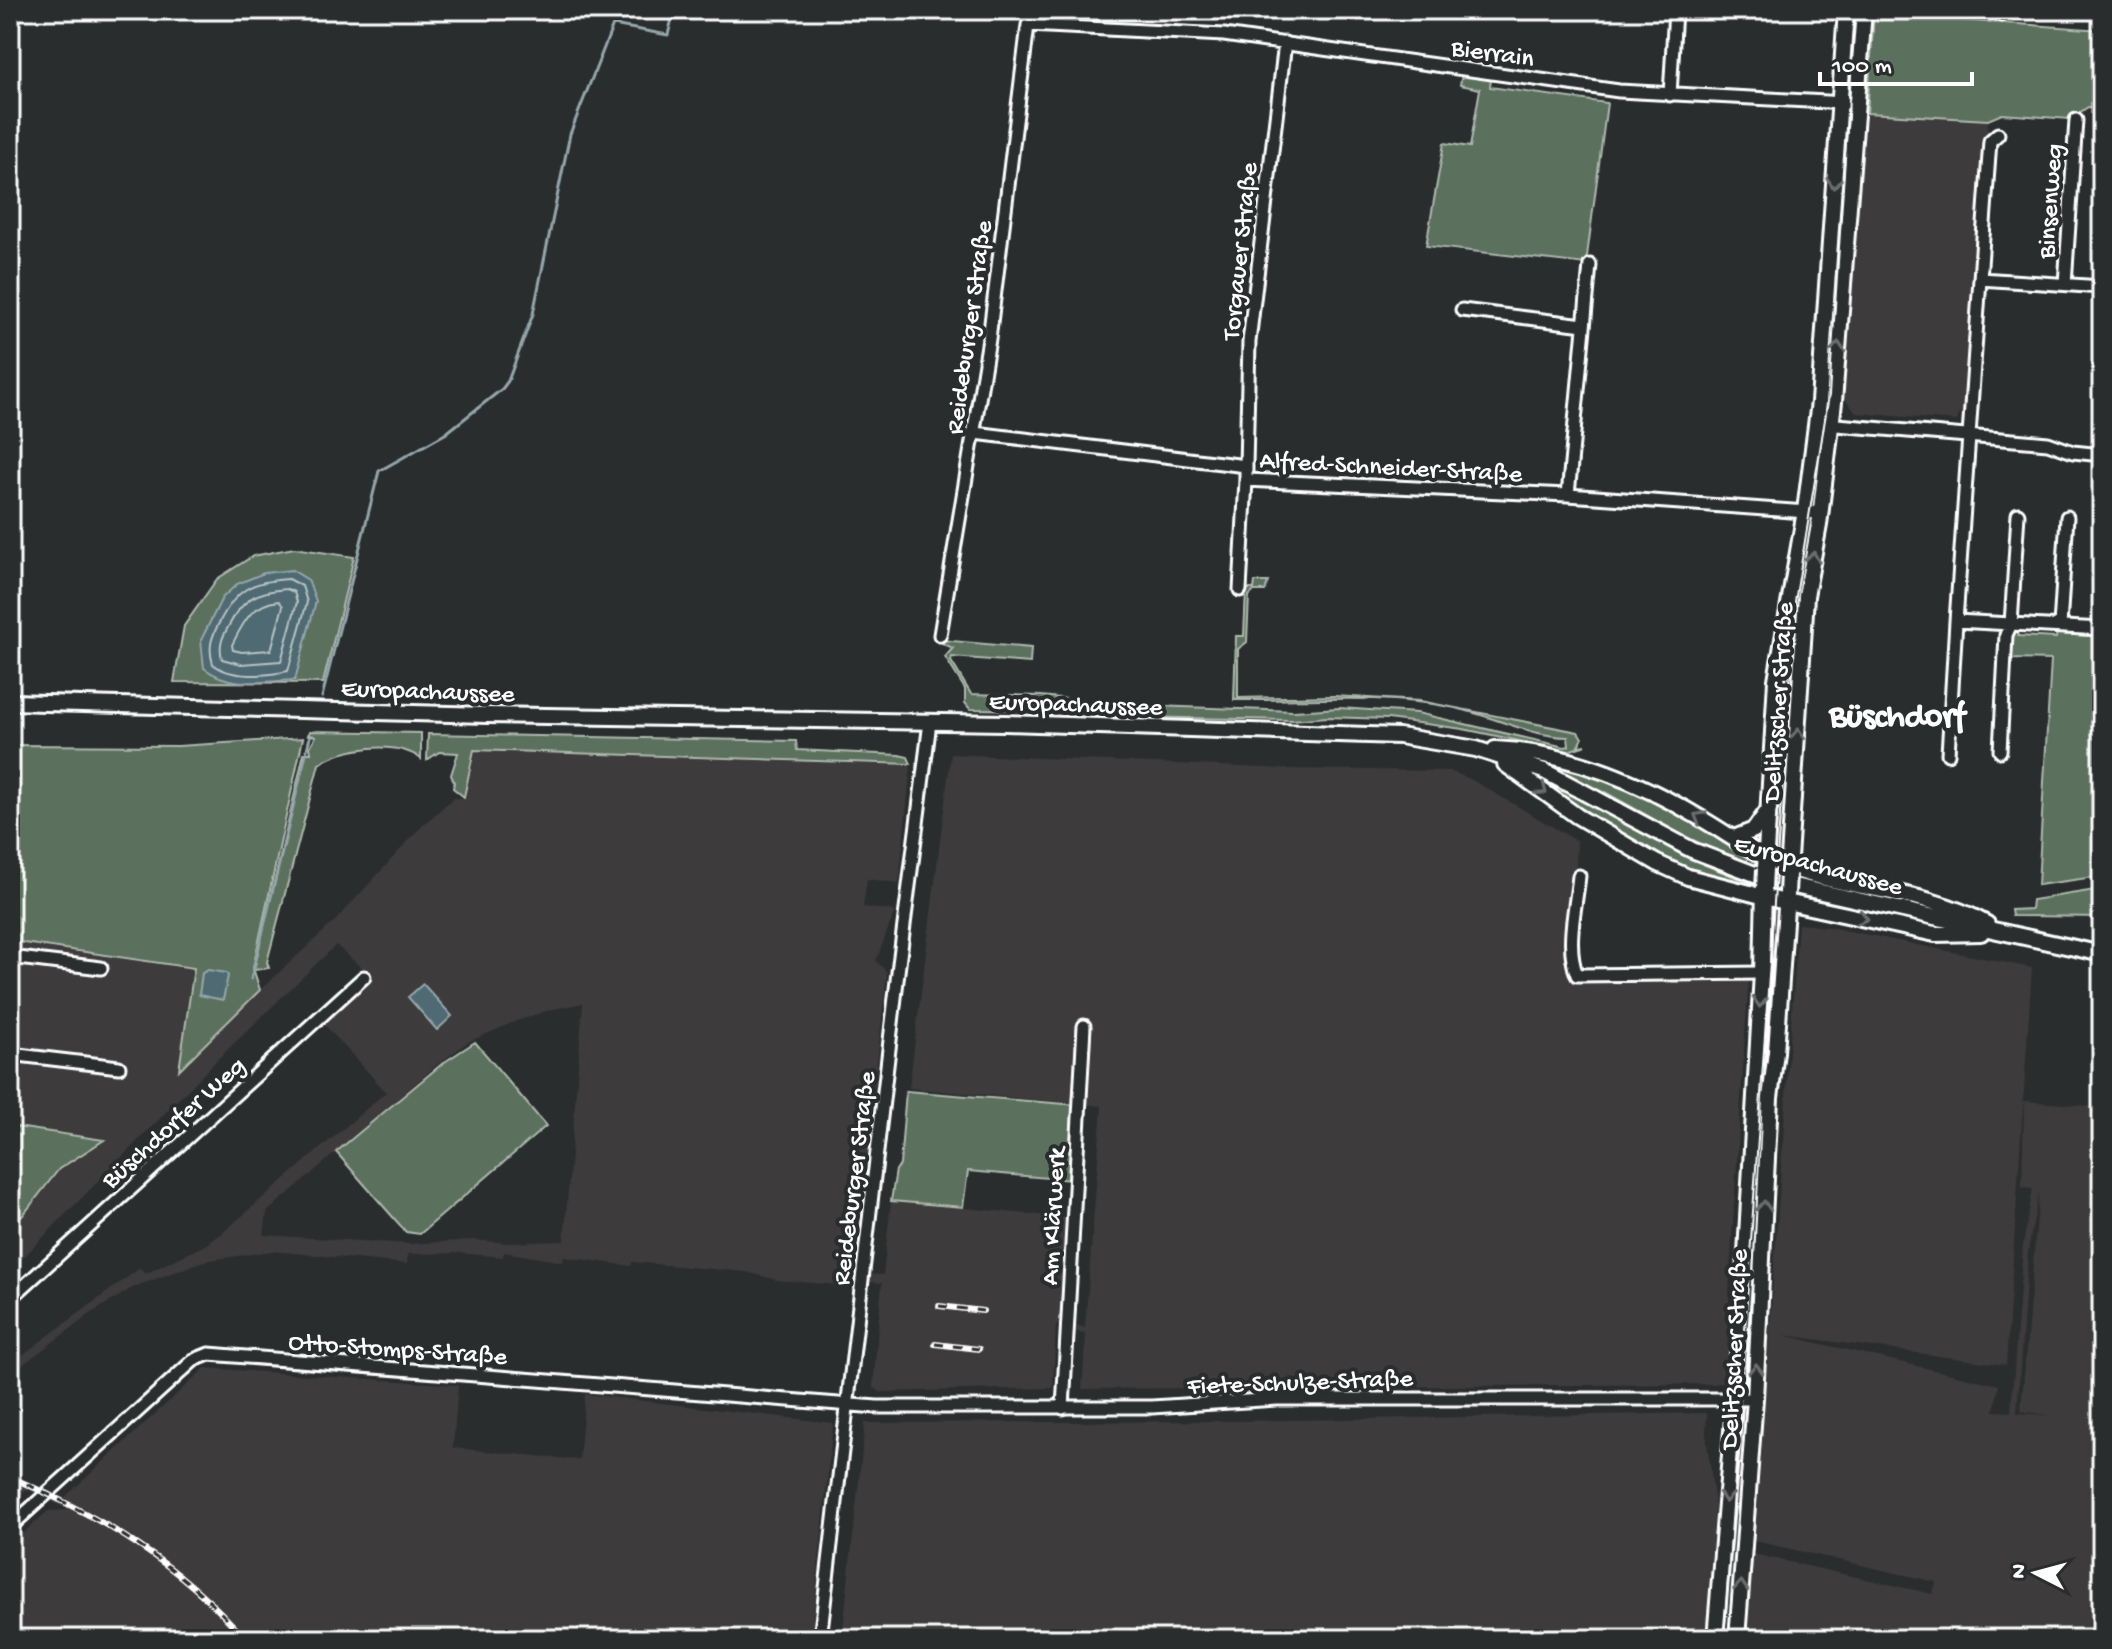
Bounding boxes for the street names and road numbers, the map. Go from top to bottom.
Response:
street label: Bierrain [1448,34,1536,77]
street label: Binsenweg [2033,143,2072,261]
street label: Torgauer Straße [1218,161,1267,344]
street label: Reideburger Straße [941,218,1002,437]
street label: Alfred-Schneider-Straße [1259,447,1523,492]
street label: Delitzscher Straße [1758,601,1803,805]
street label: Europachaussee [340,675,516,712]
street label: Europachaussee [988,688,1164,725]
street label: Europachaussee [1730,830,1906,905]
street label: Büschdorfer Weg [96,1052,253,1198]
street label: Reideburger Straße [828,1069,885,1287]
street label: Am Klärwerk [1036,1144,1075,1286]
street label: Delitzscher Straße [1716,1248,1757,1452]
street label: Otto-Stomps-Straße [287,1328,509,1375]
street label: Fiete-Schulze-Straße [1186,1365,1414,1404]

